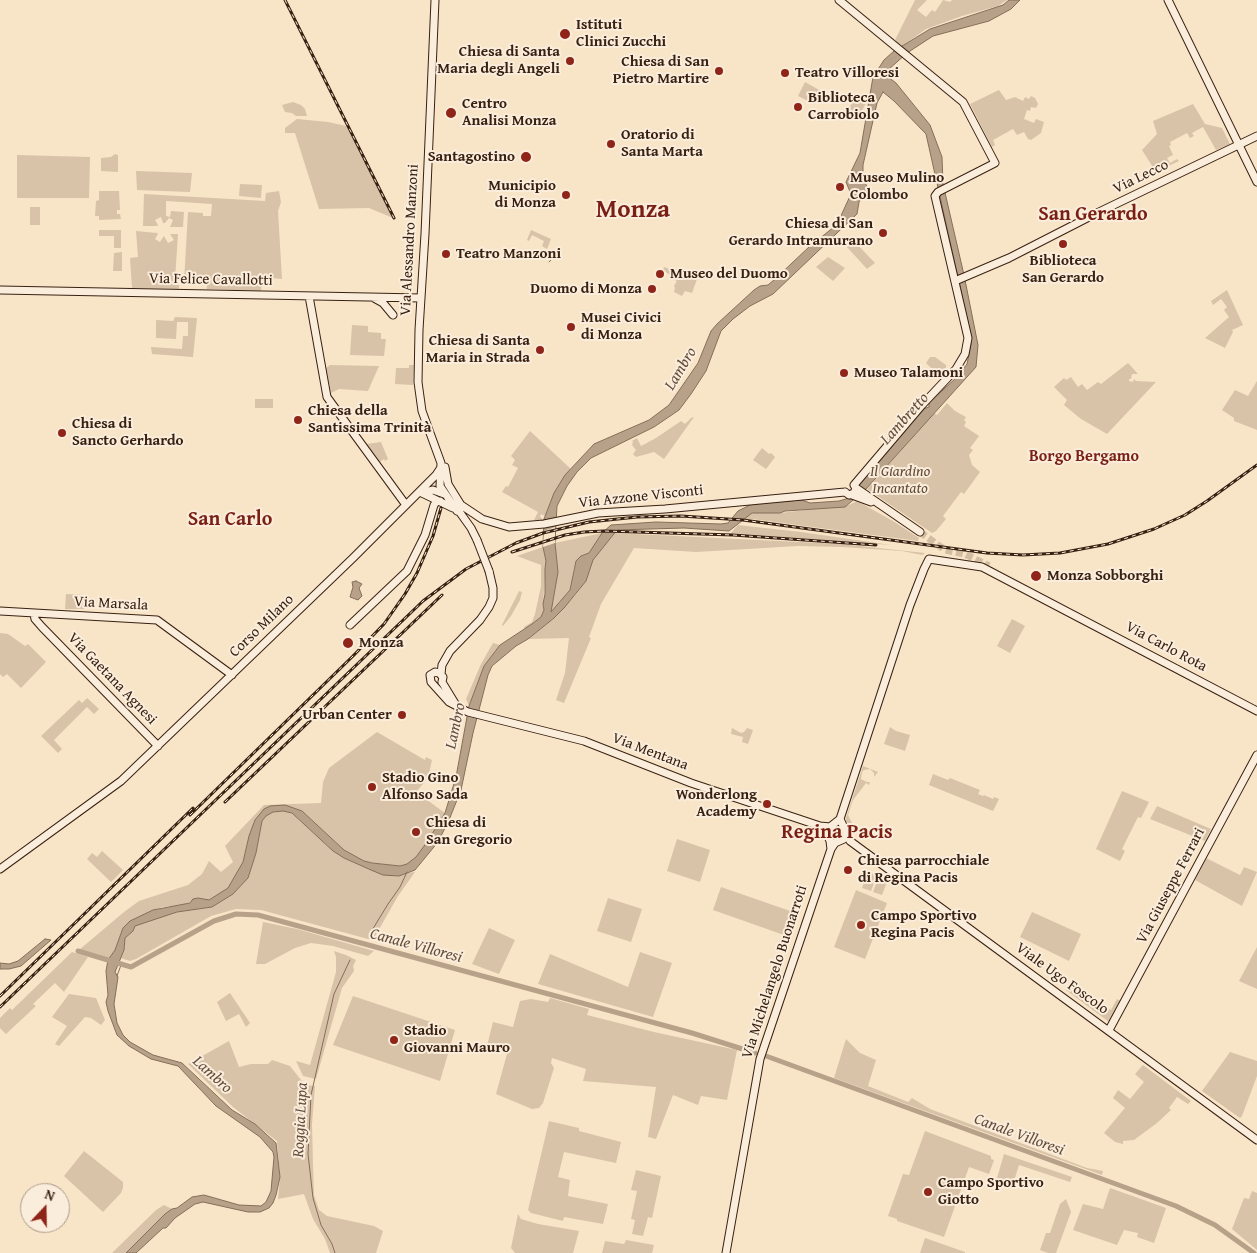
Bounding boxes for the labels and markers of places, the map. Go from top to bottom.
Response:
place label: Istituti Clinici Zucchi [576,16,666,51]
marker: Istituti Clinici Zucchi [558,27,572,41]
place label: Chiesa di Santa Maria degli Angeli [437,43,560,78]
place label: Chiesa di San Pietro Martire [613,53,709,88]
marker: Chiesa di Santa Maria degli Angeli [564,55,576,67]
place label: Teatro Villoresi [795,64,899,82]
marker: Chiesa di San Pietro Martire [713,65,725,77]
marker: Teatro Villoresi [779,67,791,79]
place label: Biblioteca Carrobiolo [808,89,879,124]
place label: Centro Analisi Monza [462,95,556,130]
marker: Biblioteca Carrobiolo [792,101,804,113]
marker: Centro Analisi Monza [444,106,458,120]
place label: Oratorio di Santa Marta [621,126,703,161]
marker: Oratorio di Santa Marta [605,138,617,150]
place label: Santagostino [428,148,515,166]
marker: Santagostino [519,150,533,164]
place label: Museo Mulino Colombo [850,169,944,204]
place label: Municipio di Monza [488,177,556,212]
marker: Museo Mulino Colombo [834,181,846,193]
marker: Municipio di Monza [560,189,572,201]
place label: Chiesa di San Gerardo Intramurano [729,215,873,250]
marker: Chiesa di San Gerardo Intramurano [877,227,889,239]
marker: Biblioteca San Gerardo [1057,238,1069,250]
place label: Teatro Manzoni [456,245,561,263]
marker: Teatro Manzoni [440,248,452,260]
place label: Biblioteca San Gerardo [1022,252,1104,287]
place label: Museo del Duomo [670,265,788,283]
marker: Museo del Duomo [654,268,666,280]
place label: Duomo di Monza [530,280,642,298]
marker: Duomo di Monza [646,283,658,295]
place label: Musei Civici di Monza [581,309,661,344]
marker: Musei Civici di Monza [565,321,577,333]
place label: Chiesa di Santa Maria in Strada [426,332,530,367]
marker: Chiesa di Santa Maria in Strada [534,344,546,356]
place label: Museo Talamoni [854,364,963,382]
marker: Museo Talamoni [838,367,850,379]
place label: Chiesa della Santissima Trinità [308,402,431,437]
marker: Chiesa della Santissima Trinità [292,414,304,426]
place label: Chiesa di Sancto Gerhardo [72,415,184,450]
marker: Chiesa di Sancto Gerhardo [56,427,68,439]
place label: Monza Sobborghi [1047,567,1163,585]
marker: Monza Sobborghi [1029,569,1043,583]
place label: Monza [359,634,404,652]
marker: Monza [341,636,355,650]
place label: Urban Center [302,706,392,724]
marker: Urban Center [396,709,408,721]
place label: Stadio Gino Alfonso Sada [382,769,468,804]
marker: Stadio Gino Alfonso Sada [366,781,378,793]
place label: Wonderlong Academy [676,786,757,821]
marker: Wonderlong Academy [761,798,773,810]
place label: Chiesa di San Gregorio [426,814,512,849]
marker: Chiesa di San Gregorio [410,826,422,838]
place label: Chiesa parrocchiale di Regina Pacis [858,852,989,887]
marker: Chiesa parrocchiale di Regina Pacis [842,864,854,876]
place label: Campo Sportivo Regina Pacis [871,907,977,942]
marker: Campo Sportivo Regina Pacis [855,919,867,931]
place label: Stadio Giovanni Mauro [404,1022,510,1057]
marker: Stadio Giovanni Mauro [388,1034,400,1046]
place label: Campo Sportivo Giotto [938,1174,1044,1209]
marker: Campo Sportivo Giotto [922,1186,934,1198]

